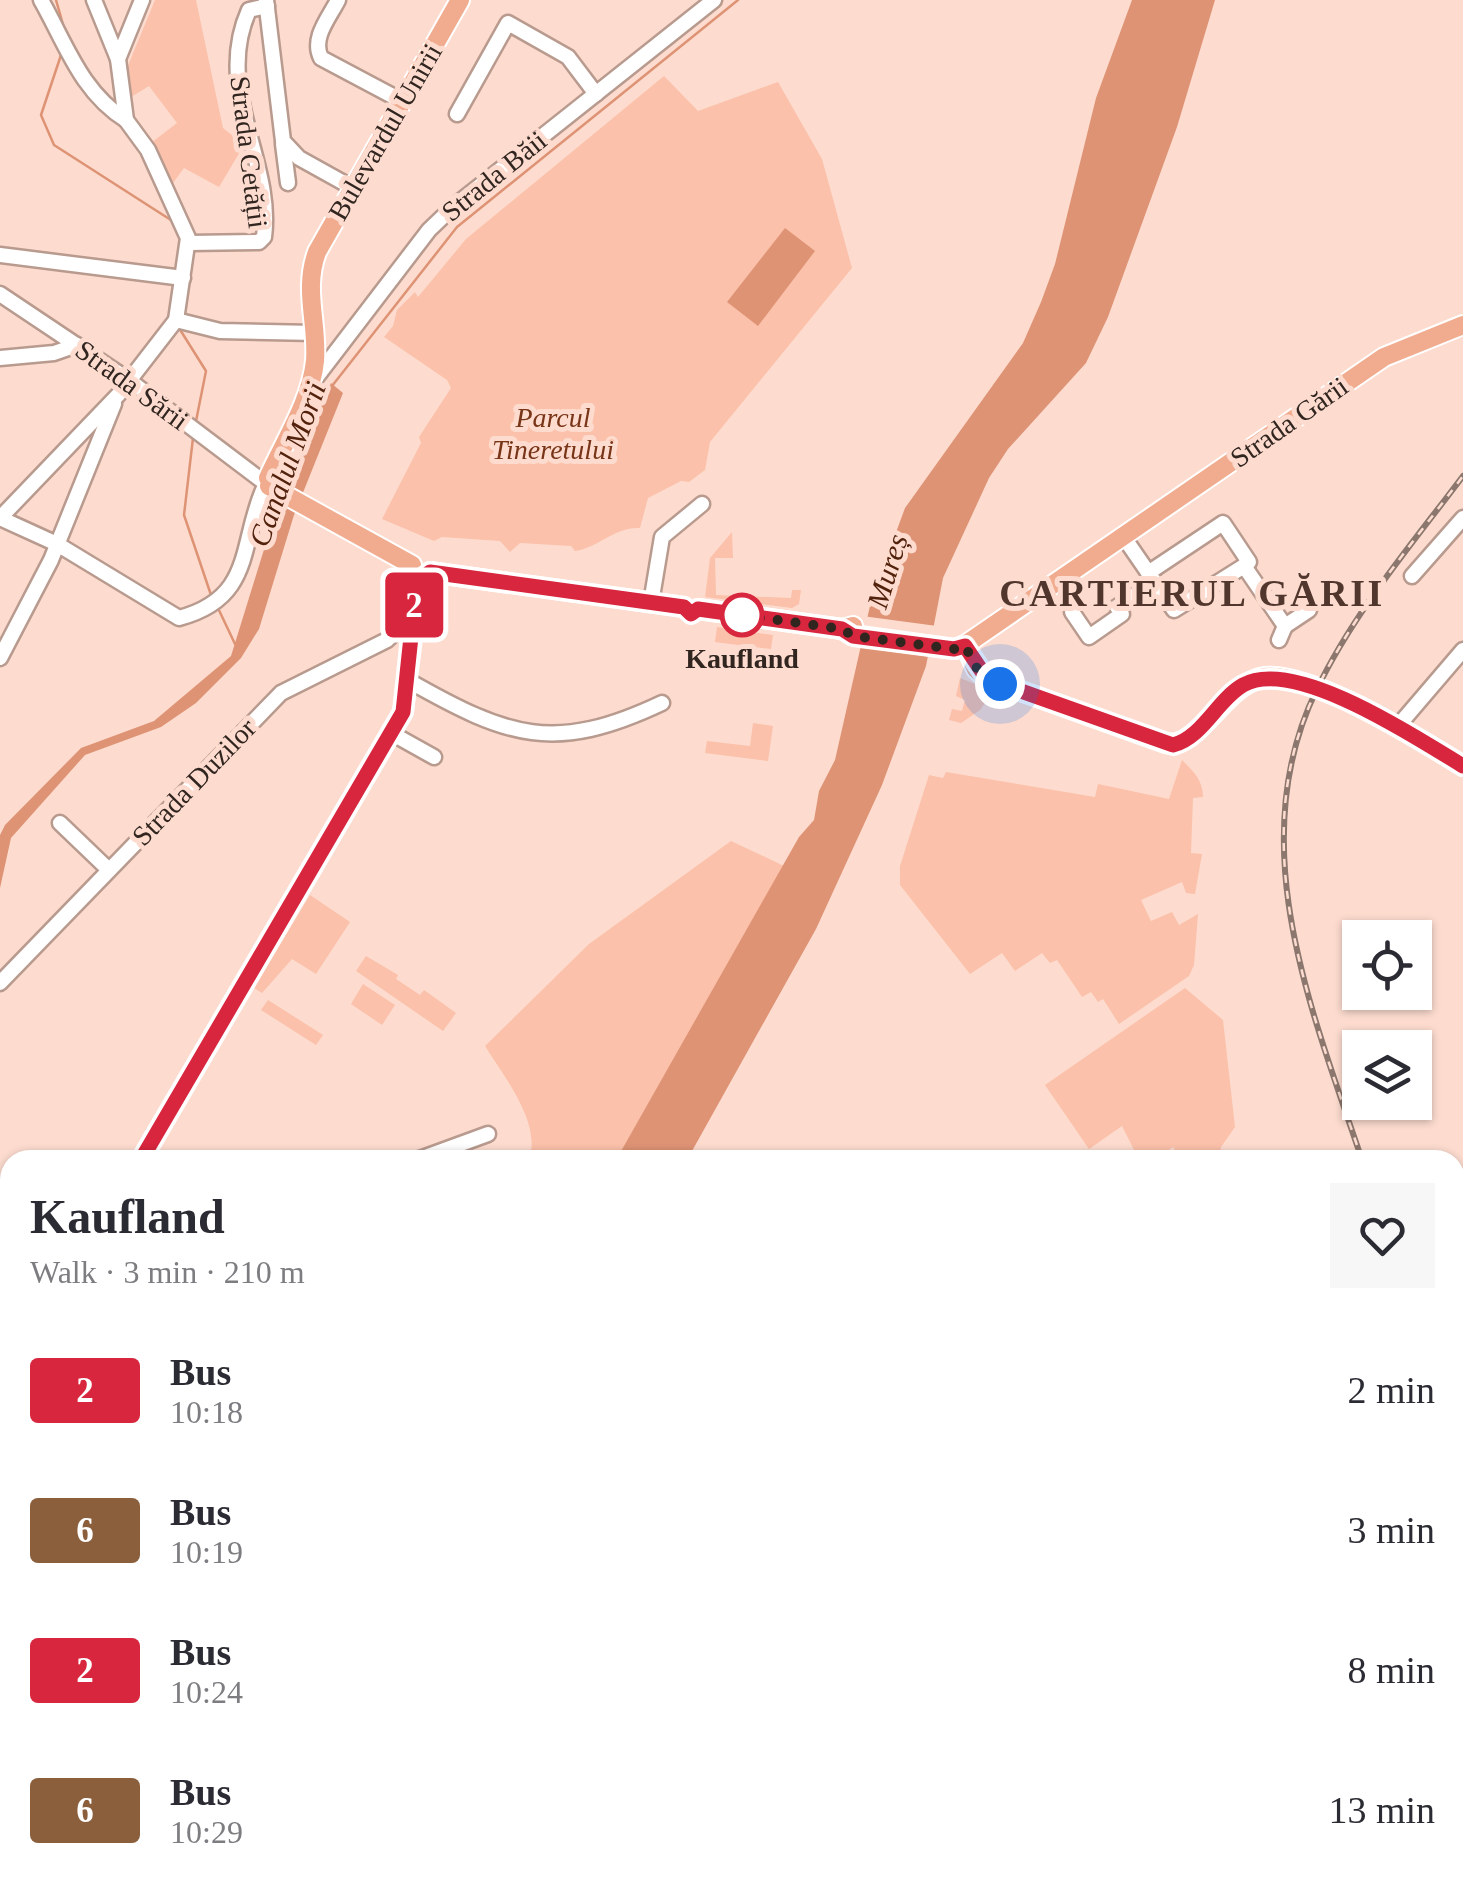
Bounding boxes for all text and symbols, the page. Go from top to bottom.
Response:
street label: Bulevardul Unirii [322,38,448,226]
street label: Strada Cetății [224,74,274,230]
street label: Strada Băii [436,124,553,227]
street label: Strada Sării [70,334,194,436]
street label: Strada Gării [1224,370,1354,474]
water label: Canalul Morii [242,377,332,551]
park label: Parcul Tineretului [492,402,614,465]
water label: Mureș [860,530,914,613]
line badge: 2 [382,572,446,638]
district label: CARTIERUL GĂRII [999,572,1385,614]
text: 2 [405,586,423,625]
marker: Kaufland [721,594,763,636]
place label: Kaufland [685,643,799,674]
your location [975,659,1025,709]
street label: Strada Duzilor [126,712,263,852]
map controls [1342,920,1432,1120]
button: locate [1342,920,1432,1010]
button: layers [1342,1030,1432,1120]
button: heart [1330,1183,1435,1288]
text: Kaufland [30,1190,225,1243]
text: Walk · 3 min · 210 m [30,1254,305,1290]
text: Bus [170,1351,231,1393]
text: 2 min [1347,1369,1435,1411]
text: 2 [76,1371,94,1410]
text: 10:18 [170,1394,243,1430]
text: Bus [170,1491,231,1533]
text: 3 min [1347,1509,1435,1551]
text: 6 [76,1511,94,1550]
text: 10:19 [170,1534,243,1570]
text: Bus [170,1631,231,1673]
text: 8 min [1347,1649,1435,1691]
text: 2 [76,1651,94,1690]
text: 10:24 [170,1674,243,1710]
text: Bus [170,1771,231,1813]
text: 13 min [1328,1789,1435,1831]
text: 6 [76,1791,94,1830]
text: 10:29 [170,1814,243,1850]

